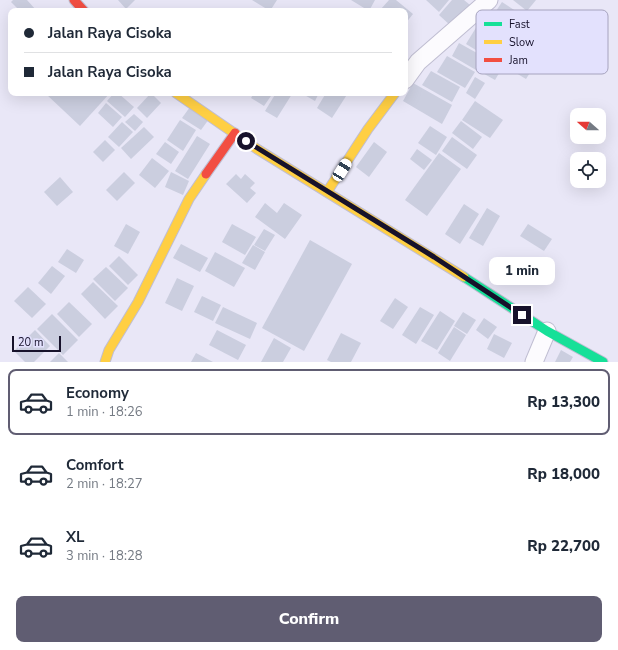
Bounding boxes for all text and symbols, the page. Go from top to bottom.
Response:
legend [476,10,608,74]
text: Fast [509,17,530,32]
text: Jalan Raya Cisoka [48,23,172,43]
text: Slow [509,35,534,50]
text: Jam [508,53,528,68]
text: Jalan Raya Cisoka [48,62,172,82]
north arrow [570,108,606,144]
map controls [570,108,606,188]
route start [237,132,255,150]
button: locate [570,152,606,188]
car [331,157,353,183]
callout: 1 min [489,257,555,285]
text: 1 min [505,262,539,280]
route end [513,306,531,324]
scale bar [12,334,61,353]
text: 20 m [18,335,43,350]
text: Economy [66,383,129,403]
icon: car [18,384,54,420]
text: Rp 13,300 [527,392,600,412]
text: 1 min · 18:26 [66,403,142,421]
text: Comfort [66,455,123,475]
icon: car [18,456,54,492]
text: Rp 18,000 [527,464,600,484]
text: 2 min · 18:27 [66,475,142,493]
text: XL [66,527,85,547]
icon: car [18,528,54,564]
text: Rp 22,700 [527,536,600,556]
text: 3 min · 18:28 [66,547,142,565]
button: Confirm [16,596,602,642]

